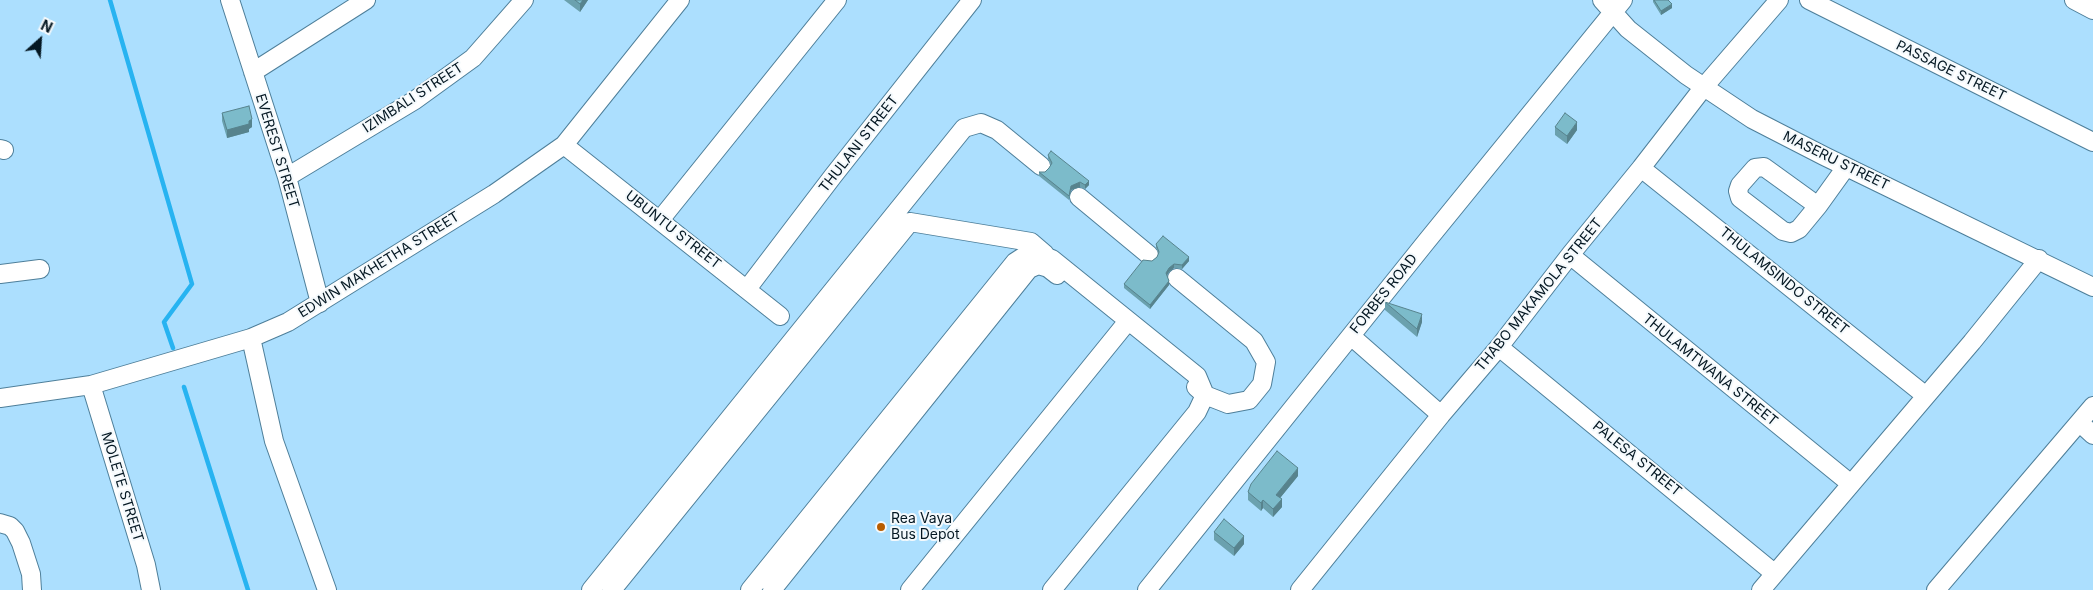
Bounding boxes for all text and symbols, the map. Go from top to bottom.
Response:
north arrow [15,15,65,65]
text: N [38,16,55,36]
street label: PASSAGE STREET [1893,37,2009,105]
street label: IZIMBALI STREET [360,59,466,137]
street label: EVEREST STREET [252,92,302,210]
street label: THULANI STREET [816,92,902,196]
street label: MASERU STREET [1780,128,1892,194]
street label: UBUNTU STREET [622,187,724,273]
street label: EDWIN MAKHETHA STREET [295,208,463,322]
street label: THABO MAKAMOLA STREET [1472,215,1606,375]
street label: THULAMSINDO STREET [1716,224,1852,338]
street label: FORBES ROAD [1347,251,1421,337]
street label: THULAMTWANA STREET [1639,310,1781,430]
street label: PALESA STREET [1589,418,1685,500]
street label: MOLETE STREET [97,430,147,544]
place label: Rea Vaya Bus Depot [891,511,960,544]
marker: Rea Vaya Bus Depot [875,521,887,533]

